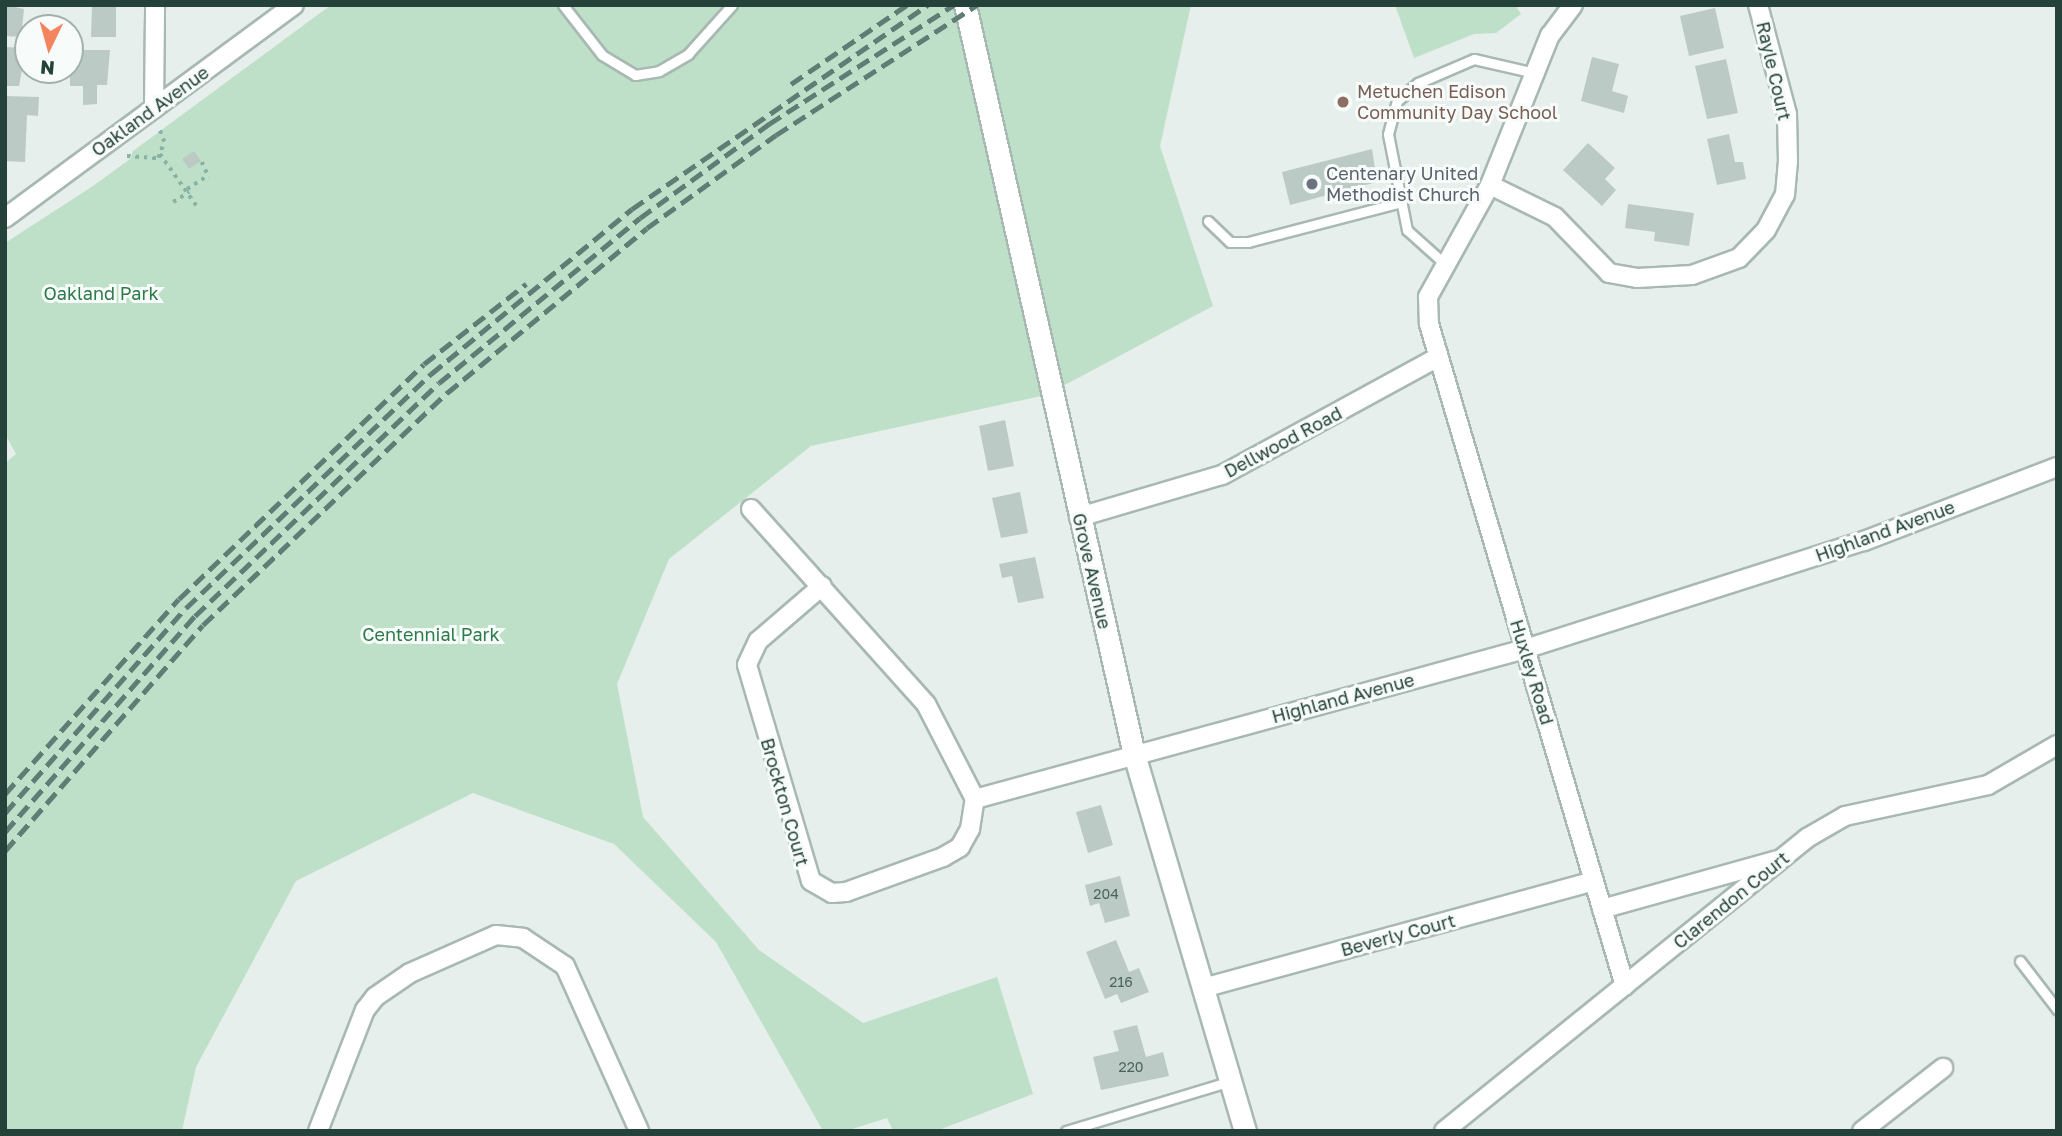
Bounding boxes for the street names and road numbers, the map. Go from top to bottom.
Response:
street label: Rayle Court [1752,19,1796,123]
street label: Oakland Avenue [87,61,213,161]
street label: Dellwood Road [1221,402,1345,482]
street label: Highland Avenue [1812,496,1958,566]
street label: Grove Avenue [1068,511,1116,631]
street label: Huxley Road [1506,617,1558,727]
street label: Highland Avenue [1269,669,1417,727]
street label: Brockton Court [756,736,814,868]
street label: Clarendon Court [1669,847,1793,953]
street label: Beverly Court [1338,909,1458,961]

